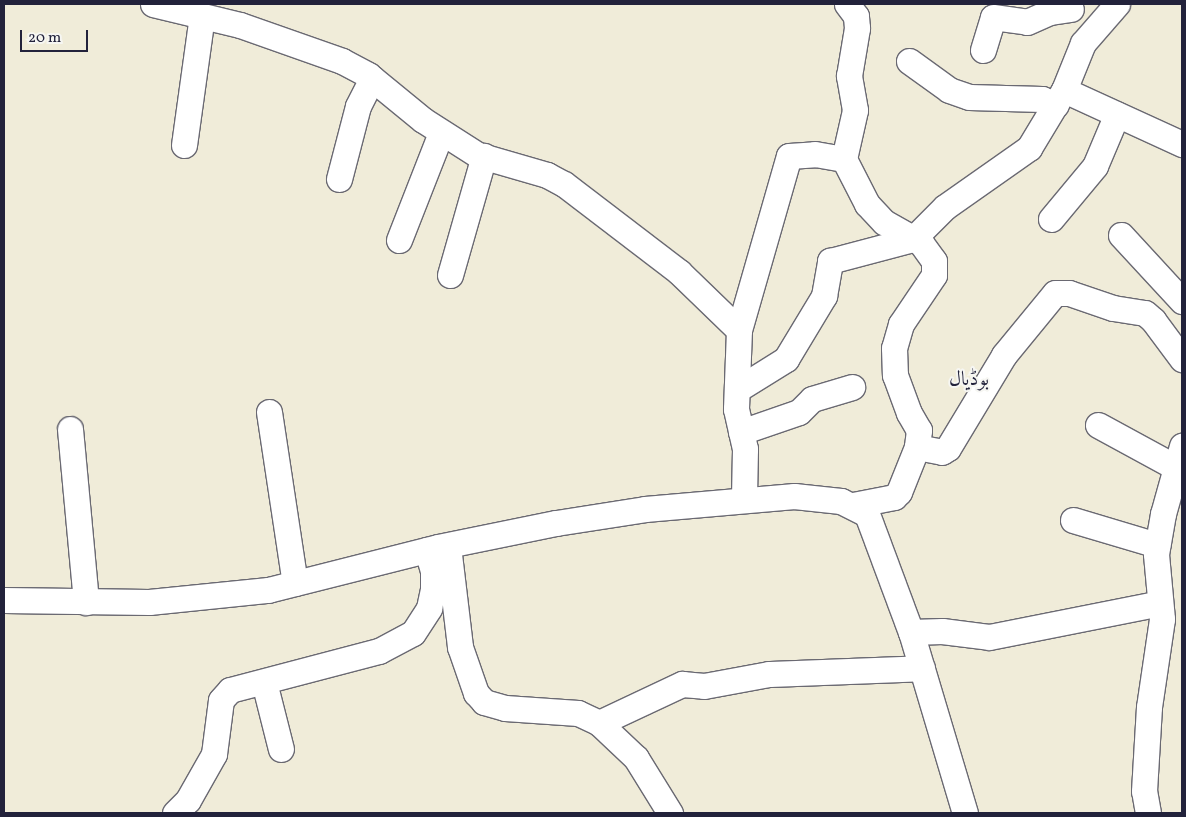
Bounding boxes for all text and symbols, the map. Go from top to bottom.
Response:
scale bar [22,20,90,52]
text: 20 m [28,28,61,49]
district label: بوڈیال [949,368,989,392]

